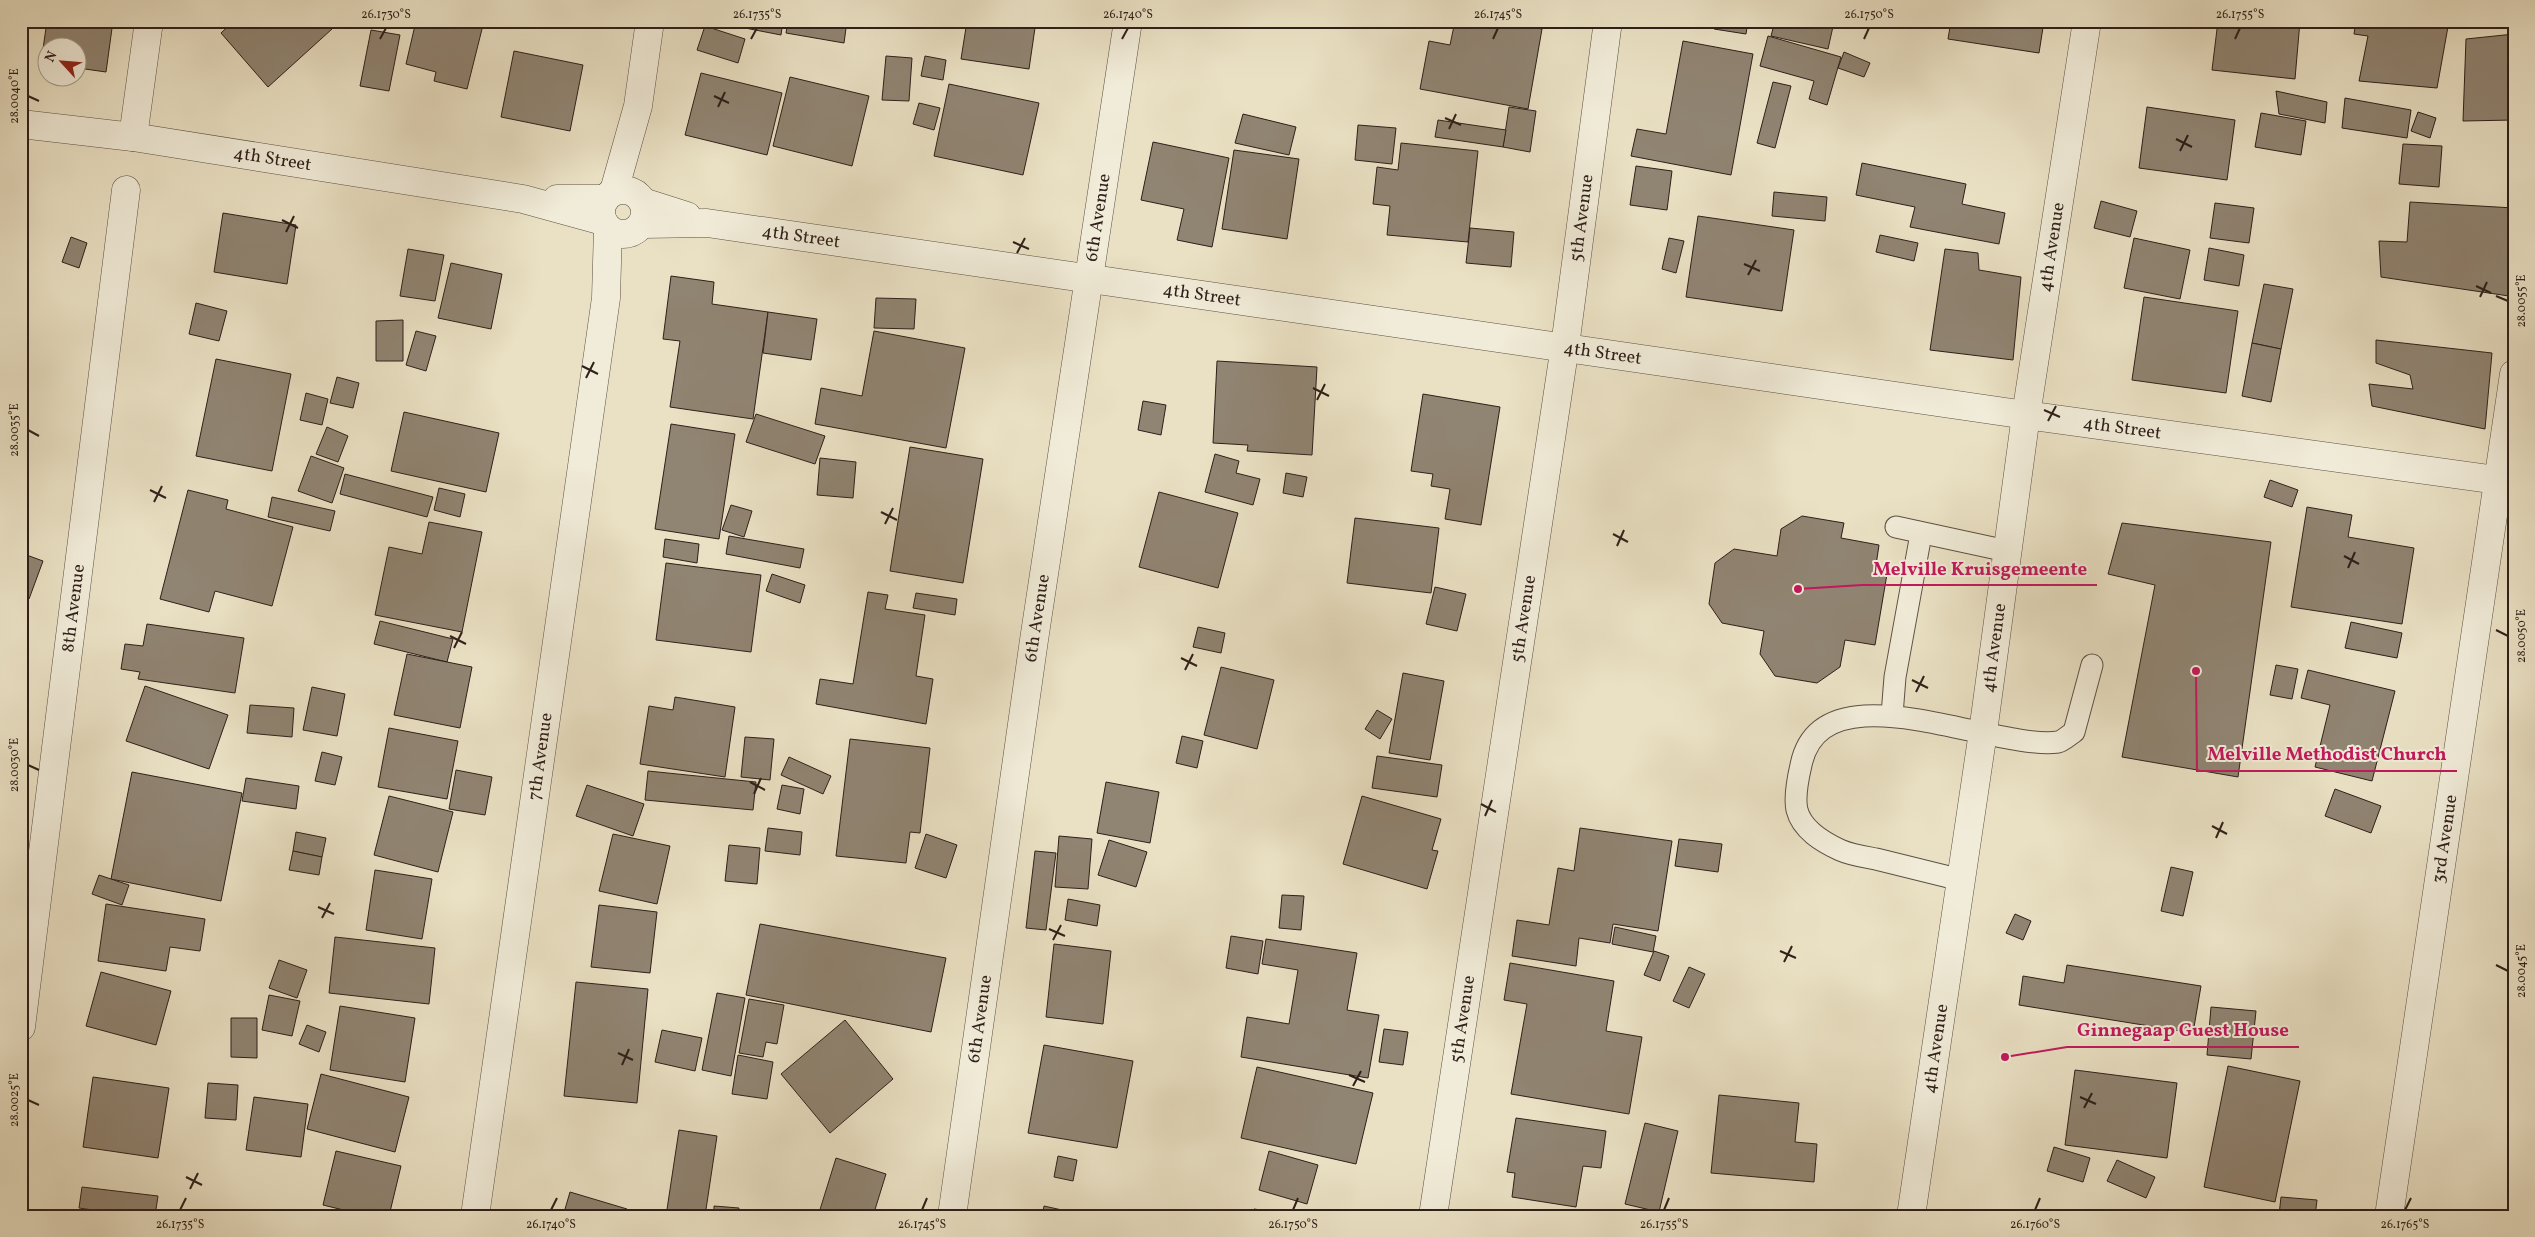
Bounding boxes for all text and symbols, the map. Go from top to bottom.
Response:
text: 26.1730°S [361,7,411,23]
text: 26.1735°S [733,7,781,23]
text: 26.1740°S [1103,7,1153,23]
text: 26.1745°S [1474,7,1522,23]
text: 26.1750°S [1844,7,1894,23]
text: 26.1755°S [2216,7,2264,23]
north arrow [38,38,88,88]
text: N [41,48,62,66]
text: 28.0040°E [7,68,23,124]
street label: 4th Street [232,141,313,178]
street label: 6th Avenue [1079,172,1117,263]
street label: 5th Avenue [1564,173,1600,263]
street label: 4th Avenue [2033,201,2071,294]
street label: 4th Street [760,219,842,255]
text: 28.0055°E [2514,274,2530,328]
street label: 4th Street [1161,277,1242,313]
street label: 4th Street [1562,335,1643,371]
text: 28.0035°E [7,403,23,457]
street label: 4th Street [2082,411,2163,446]
callout: Melville Kruisgemeente [1862,551,2097,585]
text: Melville Kruisgemeente [1873,557,2088,583]
street label: 8th Avenue [56,563,91,654]
street label: 6th Avenue [1019,572,1056,664]
street label: 5th Avenue [1505,573,1543,664]
street label: 4th Avenue [1976,602,2013,695]
text: 28.0050°E [2514,609,2530,663]
street label: 7th Avenue [522,711,559,802]
callout: Melville Methodist Church [2197,737,2457,771]
text: 28.0030°E [7,738,23,792]
text: Melville Methodist Church [2207,742,2447,768]
street label: 3rd Avenue [2426,793,2464,885]
text: 28.0045°E [2514,944,2530,998]
street label: 6th Avenue [961,973,999,1065]
street label: 5th Avenue [1444,974,1482,1065]
street label: 4th Avenue [1917,1002,1955,1095]
callout: Ginnegaap Guest House [2067,1013,2299,1047]
text: Ginnegaap Guest House [2077,1018,2289,1044]
text: 28.0025°E [7,1073,23,1127]
text: 26.1735°S [156,1217,204,1233]
text: 26.1740°S [526,1217,576,1233]
text: 26.1745°S [898,1217,946,1233]
text: 26.1750°S [1268,1217,1318,1233]
text: 26.1755°S [1640,1217,1688,1233]
text: 26.1760°S [2010,1217,2060,1233]
text: 26.1765°S [2381,1217,2429,1233]

